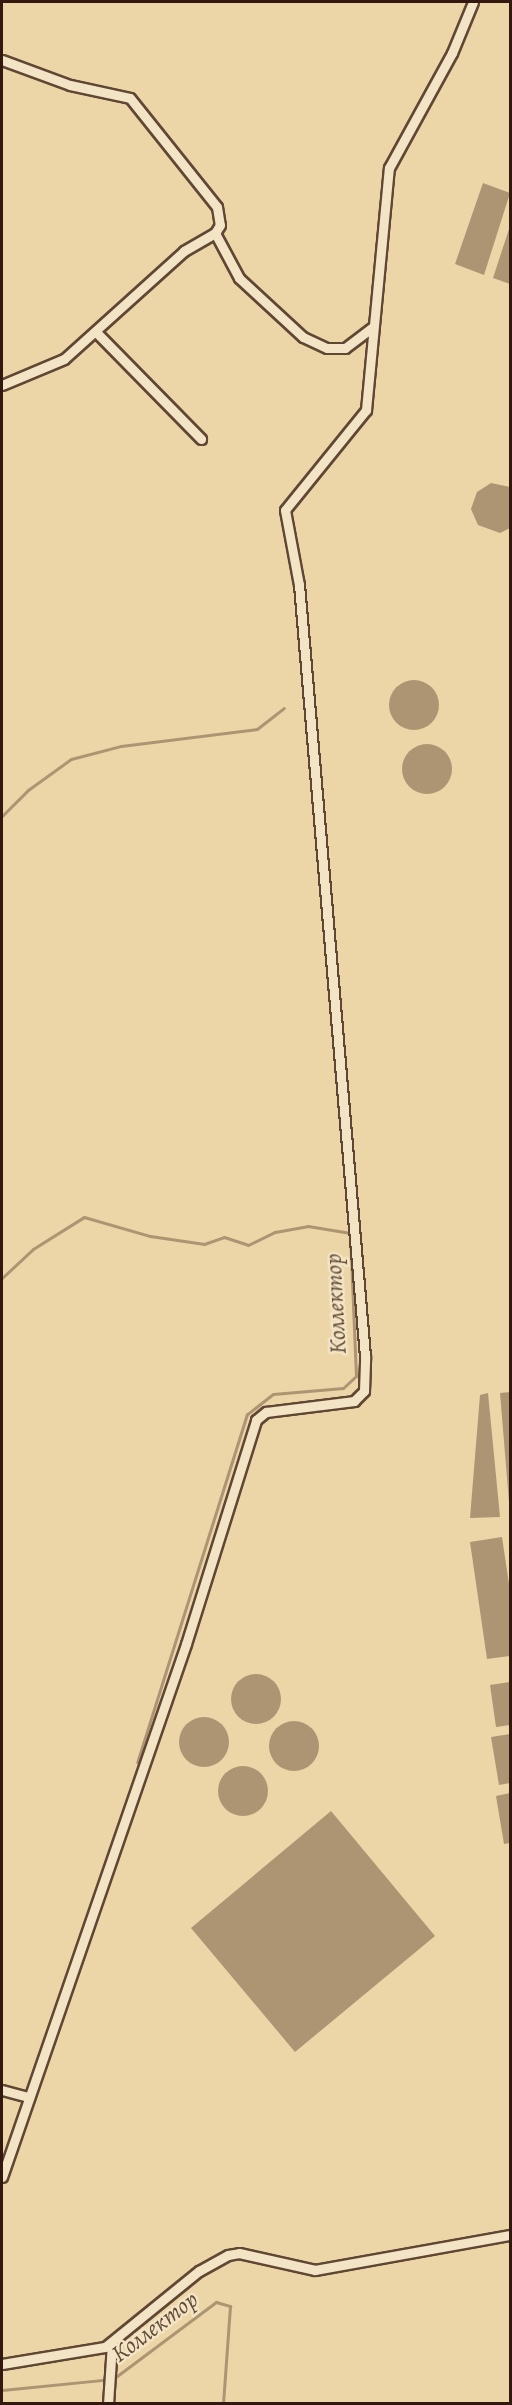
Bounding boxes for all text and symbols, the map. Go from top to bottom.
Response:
water label: Коллектор [319,1253,353,1355]
water label: Коллектор [106,2285,204,2369]

